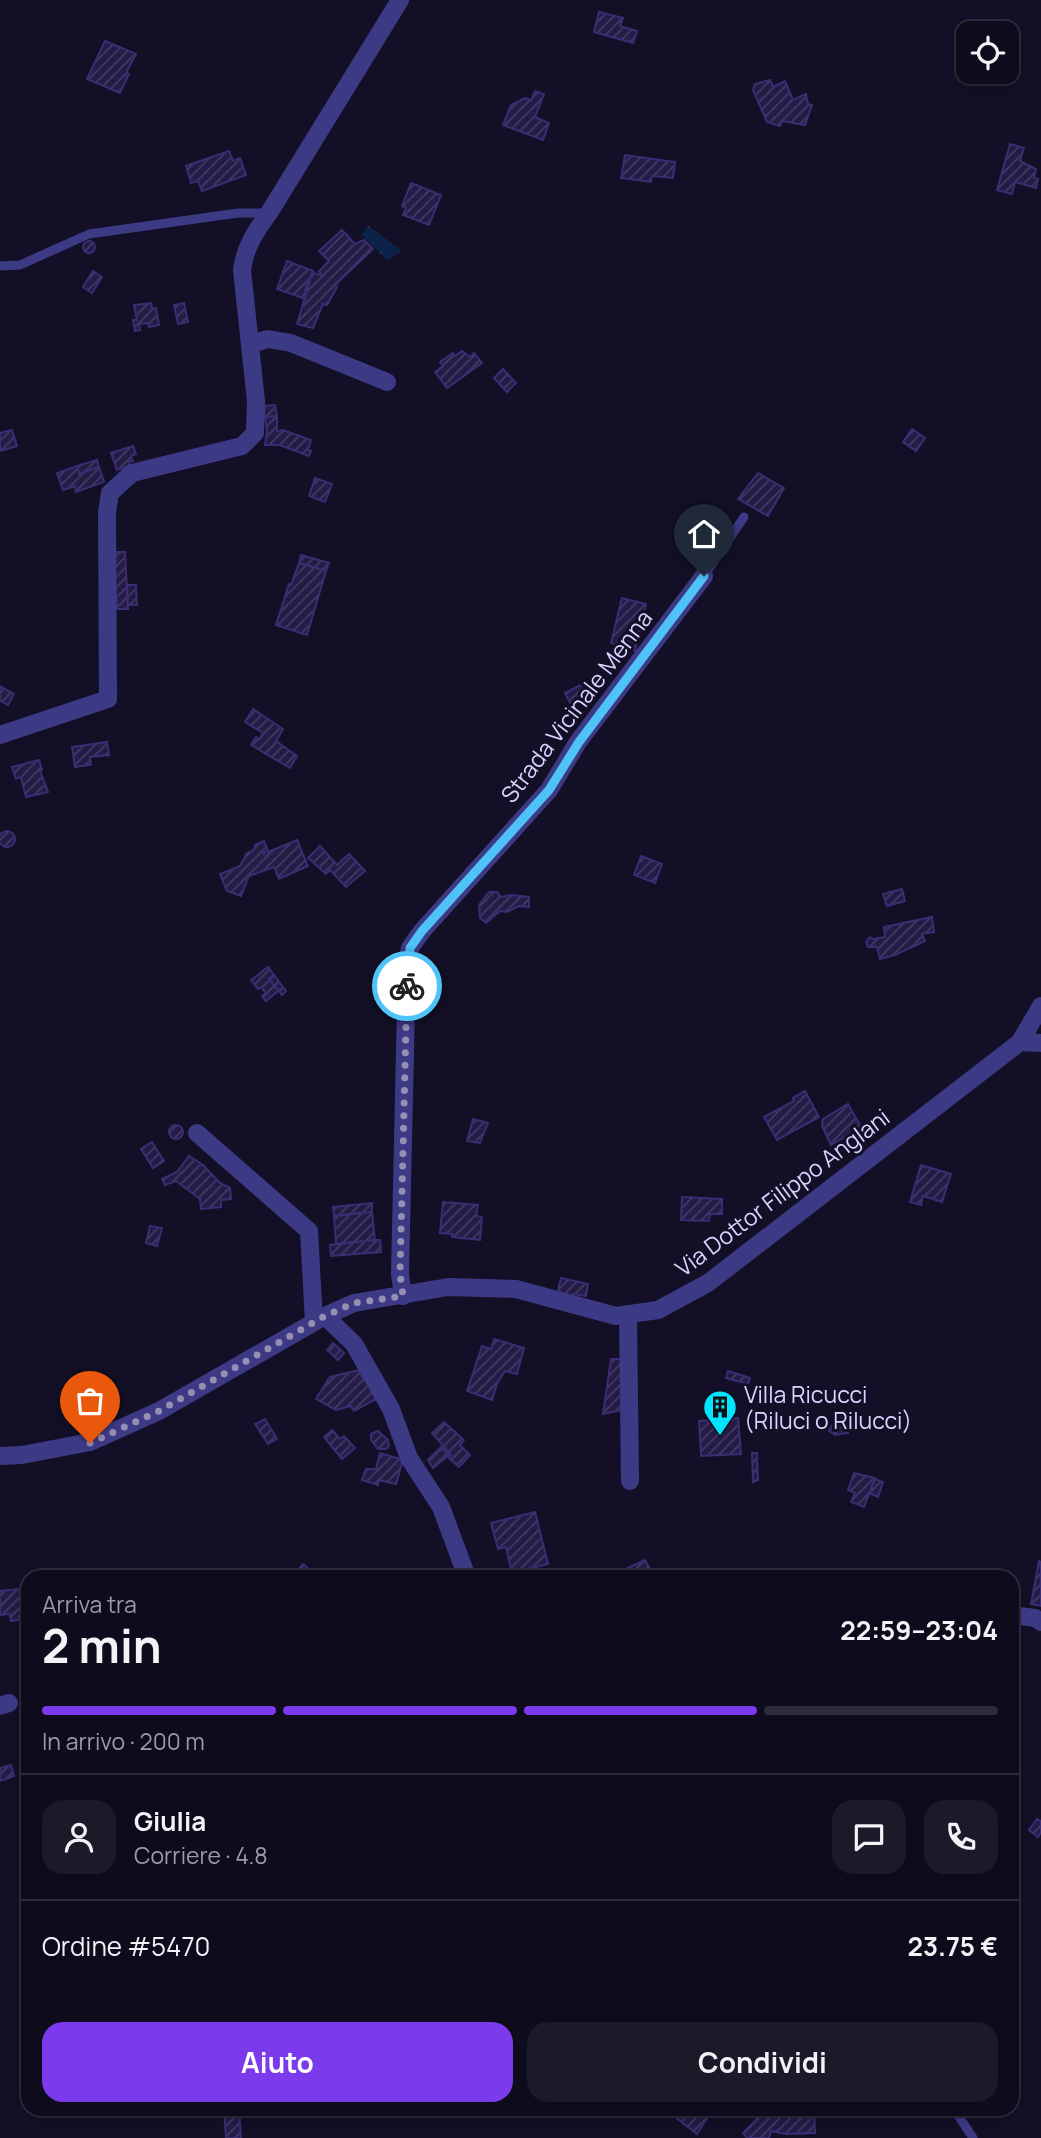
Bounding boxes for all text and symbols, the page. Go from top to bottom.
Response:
map controls [956,21,1019,84]
button: locate [956,21,1019,84]
pin [674,504,734,576]
icon: home [685,515,723,553]
street label: Strada Vicinale Menna [493,603,659,809]
courier [372,951,442,1021]
icon: bike [388,967,426,1005]
street label: Via Dottor Filippo Anglani [668,1101,896,1283]
pin [60,1371,120,1443]
place label: Villa Ricucci (Riluci o Rilucci) [744,1378,912,1436]
icon: bag [71,1382,109,1420]
building icon: Villa Ricucci (Riluci o Rilucci) [701,1388,739,1437]
text: Arriva tra [42,1588,137,1620]
text: 22:59–23:04 [840,1612,998,1648]
text: 2 min [42,1614,162,1677]
text: In arrivo · 200 m [42,1725,205,1757]
button: person [42,1800,116,1874]
button: chat [832,1800,906,1874]
button: phone [924,1800,998,1874]
text: Giulia [134,1803,206,1839]
text: Corriere · 4.8 [134,1839,268,1871]
text: Ordine #5470 [42,1928,210,1964]
text: 23.75 € [907,1928,998,1964]
button: Aiuto [42,2022,513,2102]
button: Condividi [527,2022,998,2102]

